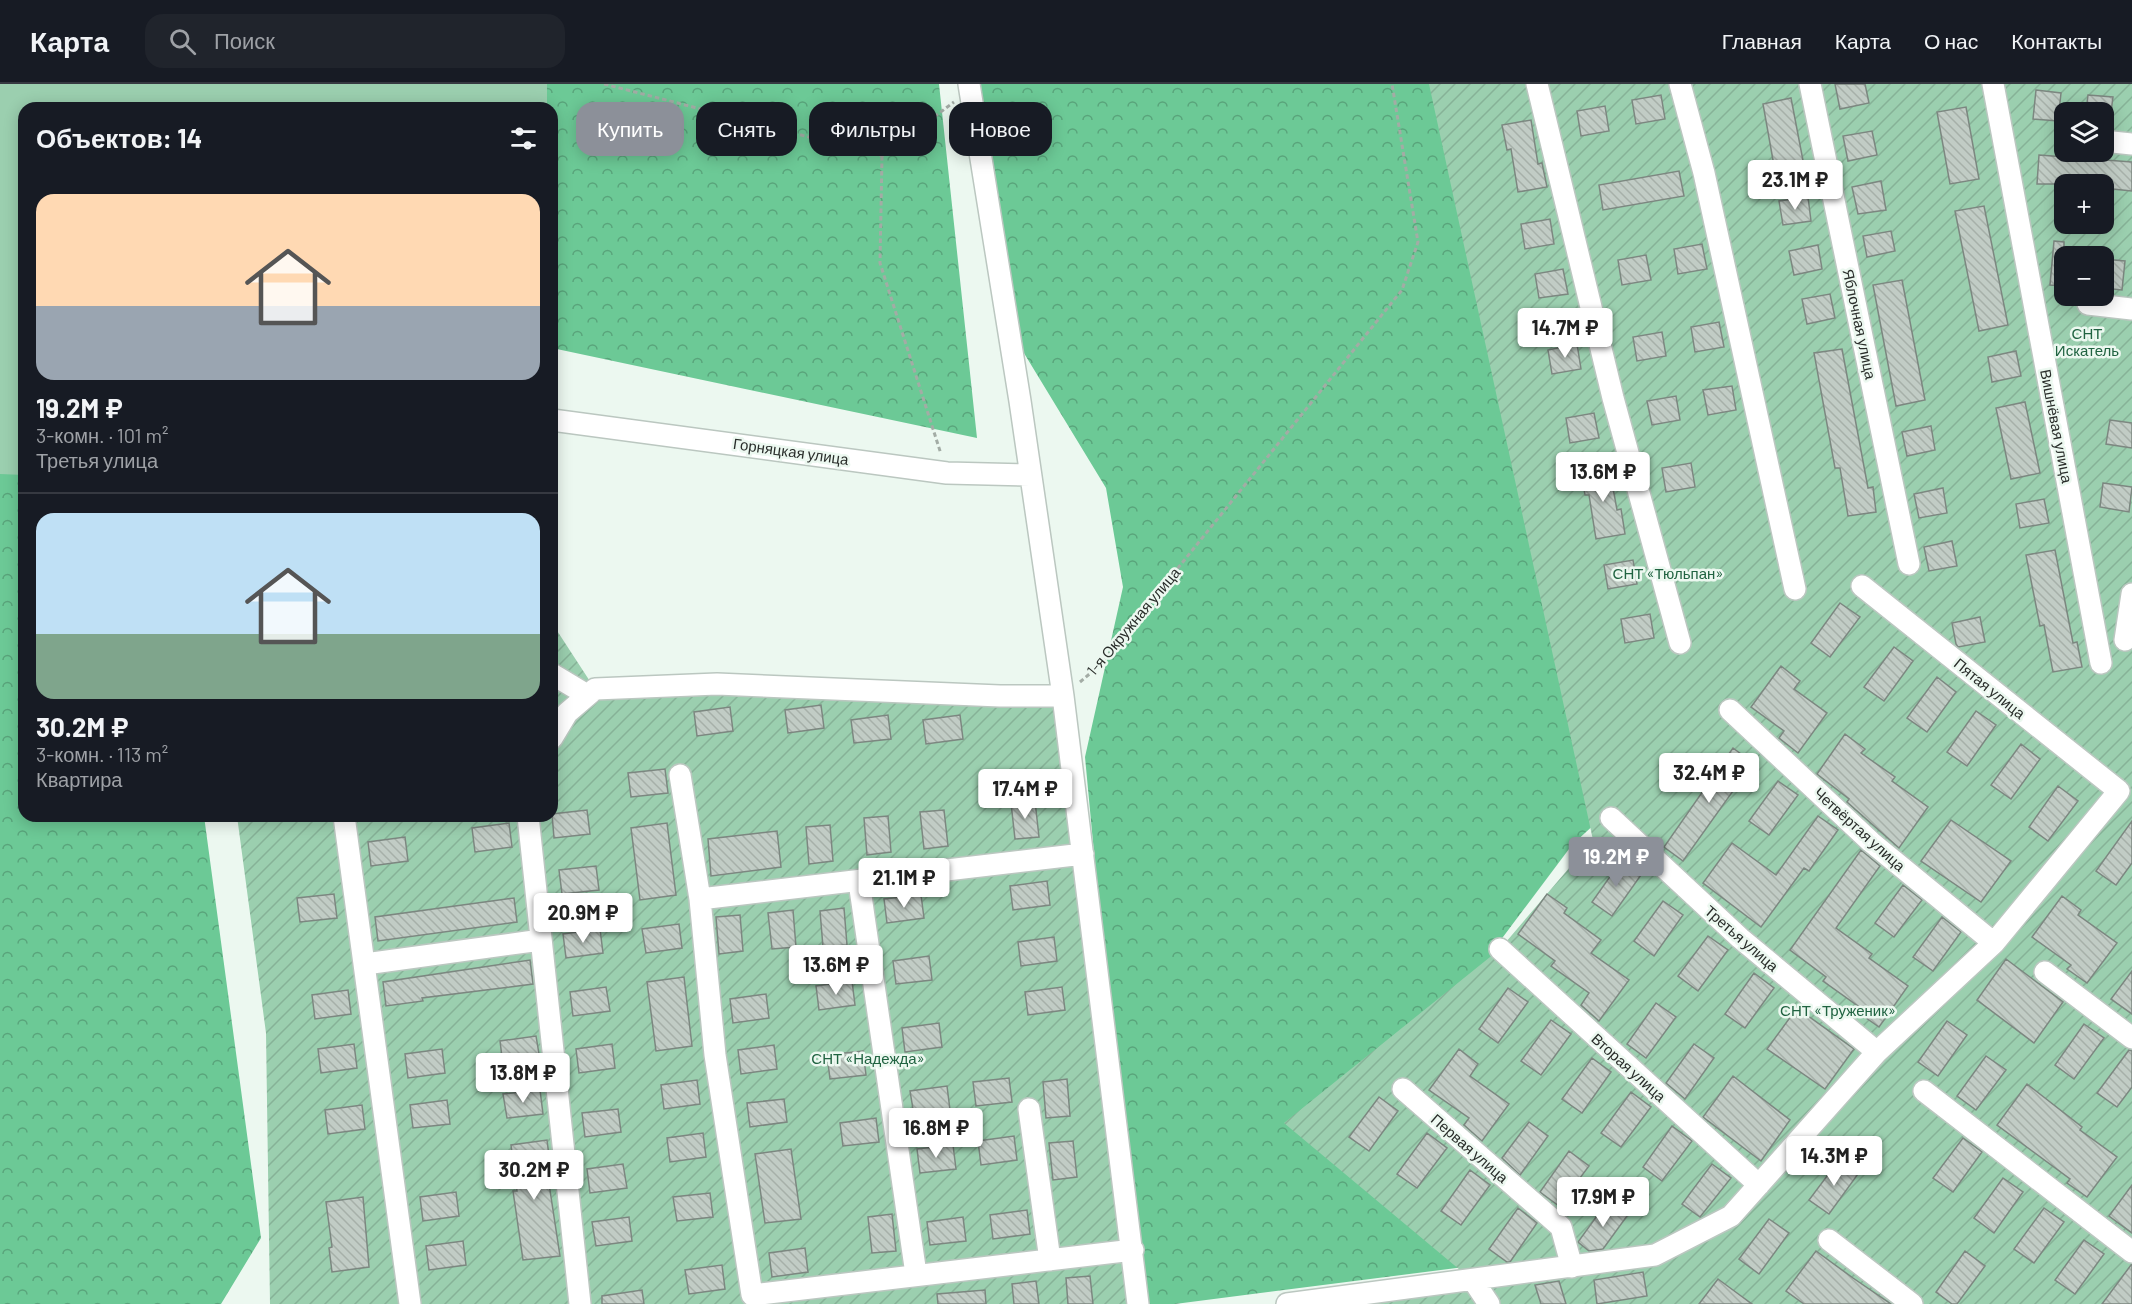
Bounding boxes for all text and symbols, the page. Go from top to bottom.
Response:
search box [145,14,565,68]
text: Карта [30,24,109,58]
icon: search [166,25,199,58]
text: Поиск [214,27,275,53]
text: Главная [1722,28,1802,53]
text: Карта [1835,28,1891,53]
text: О нас [1924,28,1978,53]
text: Контакты [2011,28,2102,53]
chip: Купить [576,102,684,156]
chip: Снять [696,102,797,156]
chip: Фильтры [809,102,937,156]
chip: Новое [949,102,1052,156]
map controls [2054,102,2114,306]
button: layers [2054,102,2114,162]
text: Объектов: 14 [36,122,202,153]
icon: filters [507,122,540,155]
pin: 23.1M ₽ [1740,160,1850,211]
text: 23.1M ₽ [1762,167,1828,191]
button: + [2054,174,2114,234]
icon: home [234,233,342,341]
button: − [2054,246,2114,306]
street label: Яблочная улица [1840,267,1881,382]
pin: 14.7M ₽ [1510,308,1620,359]
text: 14.7M ₽ [1532,315,1598,339]
park label: СНТ Искатель [2055,324,2119,359]
street label: Вишнёвая улица [2037,368,2077,485]
text: 19.2M ₽ [36,392,123,423]
text: 3-комн. · 101 m² [36,423,169,447]
street label: Горняцкая улица [732,434,851,468]
text: Третья улица [36,448,158,472]
pin: 13.6M ₽ [1548,452,1658,503]
text: 13.6M ₽ [1570,459,1636,483]
icon: home [234,552,342,660]
street label: 1-я Окружная улица [1083,563,1184,679]
park label: СНТ «Тюльпан» [1613,564,1723,582]
street label: Пятая улица [1951,654,2030,723]
text: 30.2M ₽ [36,711,128,742]
text: 3-комн. · 113 m² [36,742,168,766]
pin: 32.4M ₽ [1654,753,1764,804]
text: 32.4M ₽ [1673,760,1745,784]
text: Квартира [36,767,122,791]
pin: 17.4M ₽ [970,769,1080,820]
text: 17.4M ₽ [992,776,1058,800]
street label: Четвёртая улица [1811,783,1910,875]
pin: 19.2M ₽ [1561,837,1671,888]
text: 19.2M ₽ [1583,844,1649,868]
pin: 21.1M ₽ [849,858,959,909]
text: 21.1M ₽ [873,865,935,889]
pin: 20.9M ₽ [528,893,638,944]
text: 20.9M ₽ [548,900,618,924]
street label: Третья улица [1702,901,1783,975]
pin: 13.6M ₽ [781,945,891,996]
text: 13.6M ₽ [803,952,869,976]
park label: СНТ «Труженик» [1780,1001,1896,1019]
street label: Вторая улица [1588,1029,1670,1105]
park label: СНТ «Надежда» [811,1049,925,1067]
pin: 13.8M ₽ [468,1053,578,1104]
text: 13.8M ₽ [490,1060,556,1084]
pin: 16.8M ₽ [881,1108,991,1159]
street label: Первая улица [1428,1110,1513,1187]
text: 16.8M ₽ [903,1115,969,1139]
pin: 14.3M ₽ [1779,1136,1889,1187]
text: 14.3M ₽ [1800,1143,1868,1167]
pin: 30.2M ₽ [479,1150,589,1201]
text: 30.2M ₽ [498,1157,570,1181]
pin: 17.9M ₽ [1548,1177,1658,1228]
text: 17.9M ₽ [1571,1184,1635,1208]

